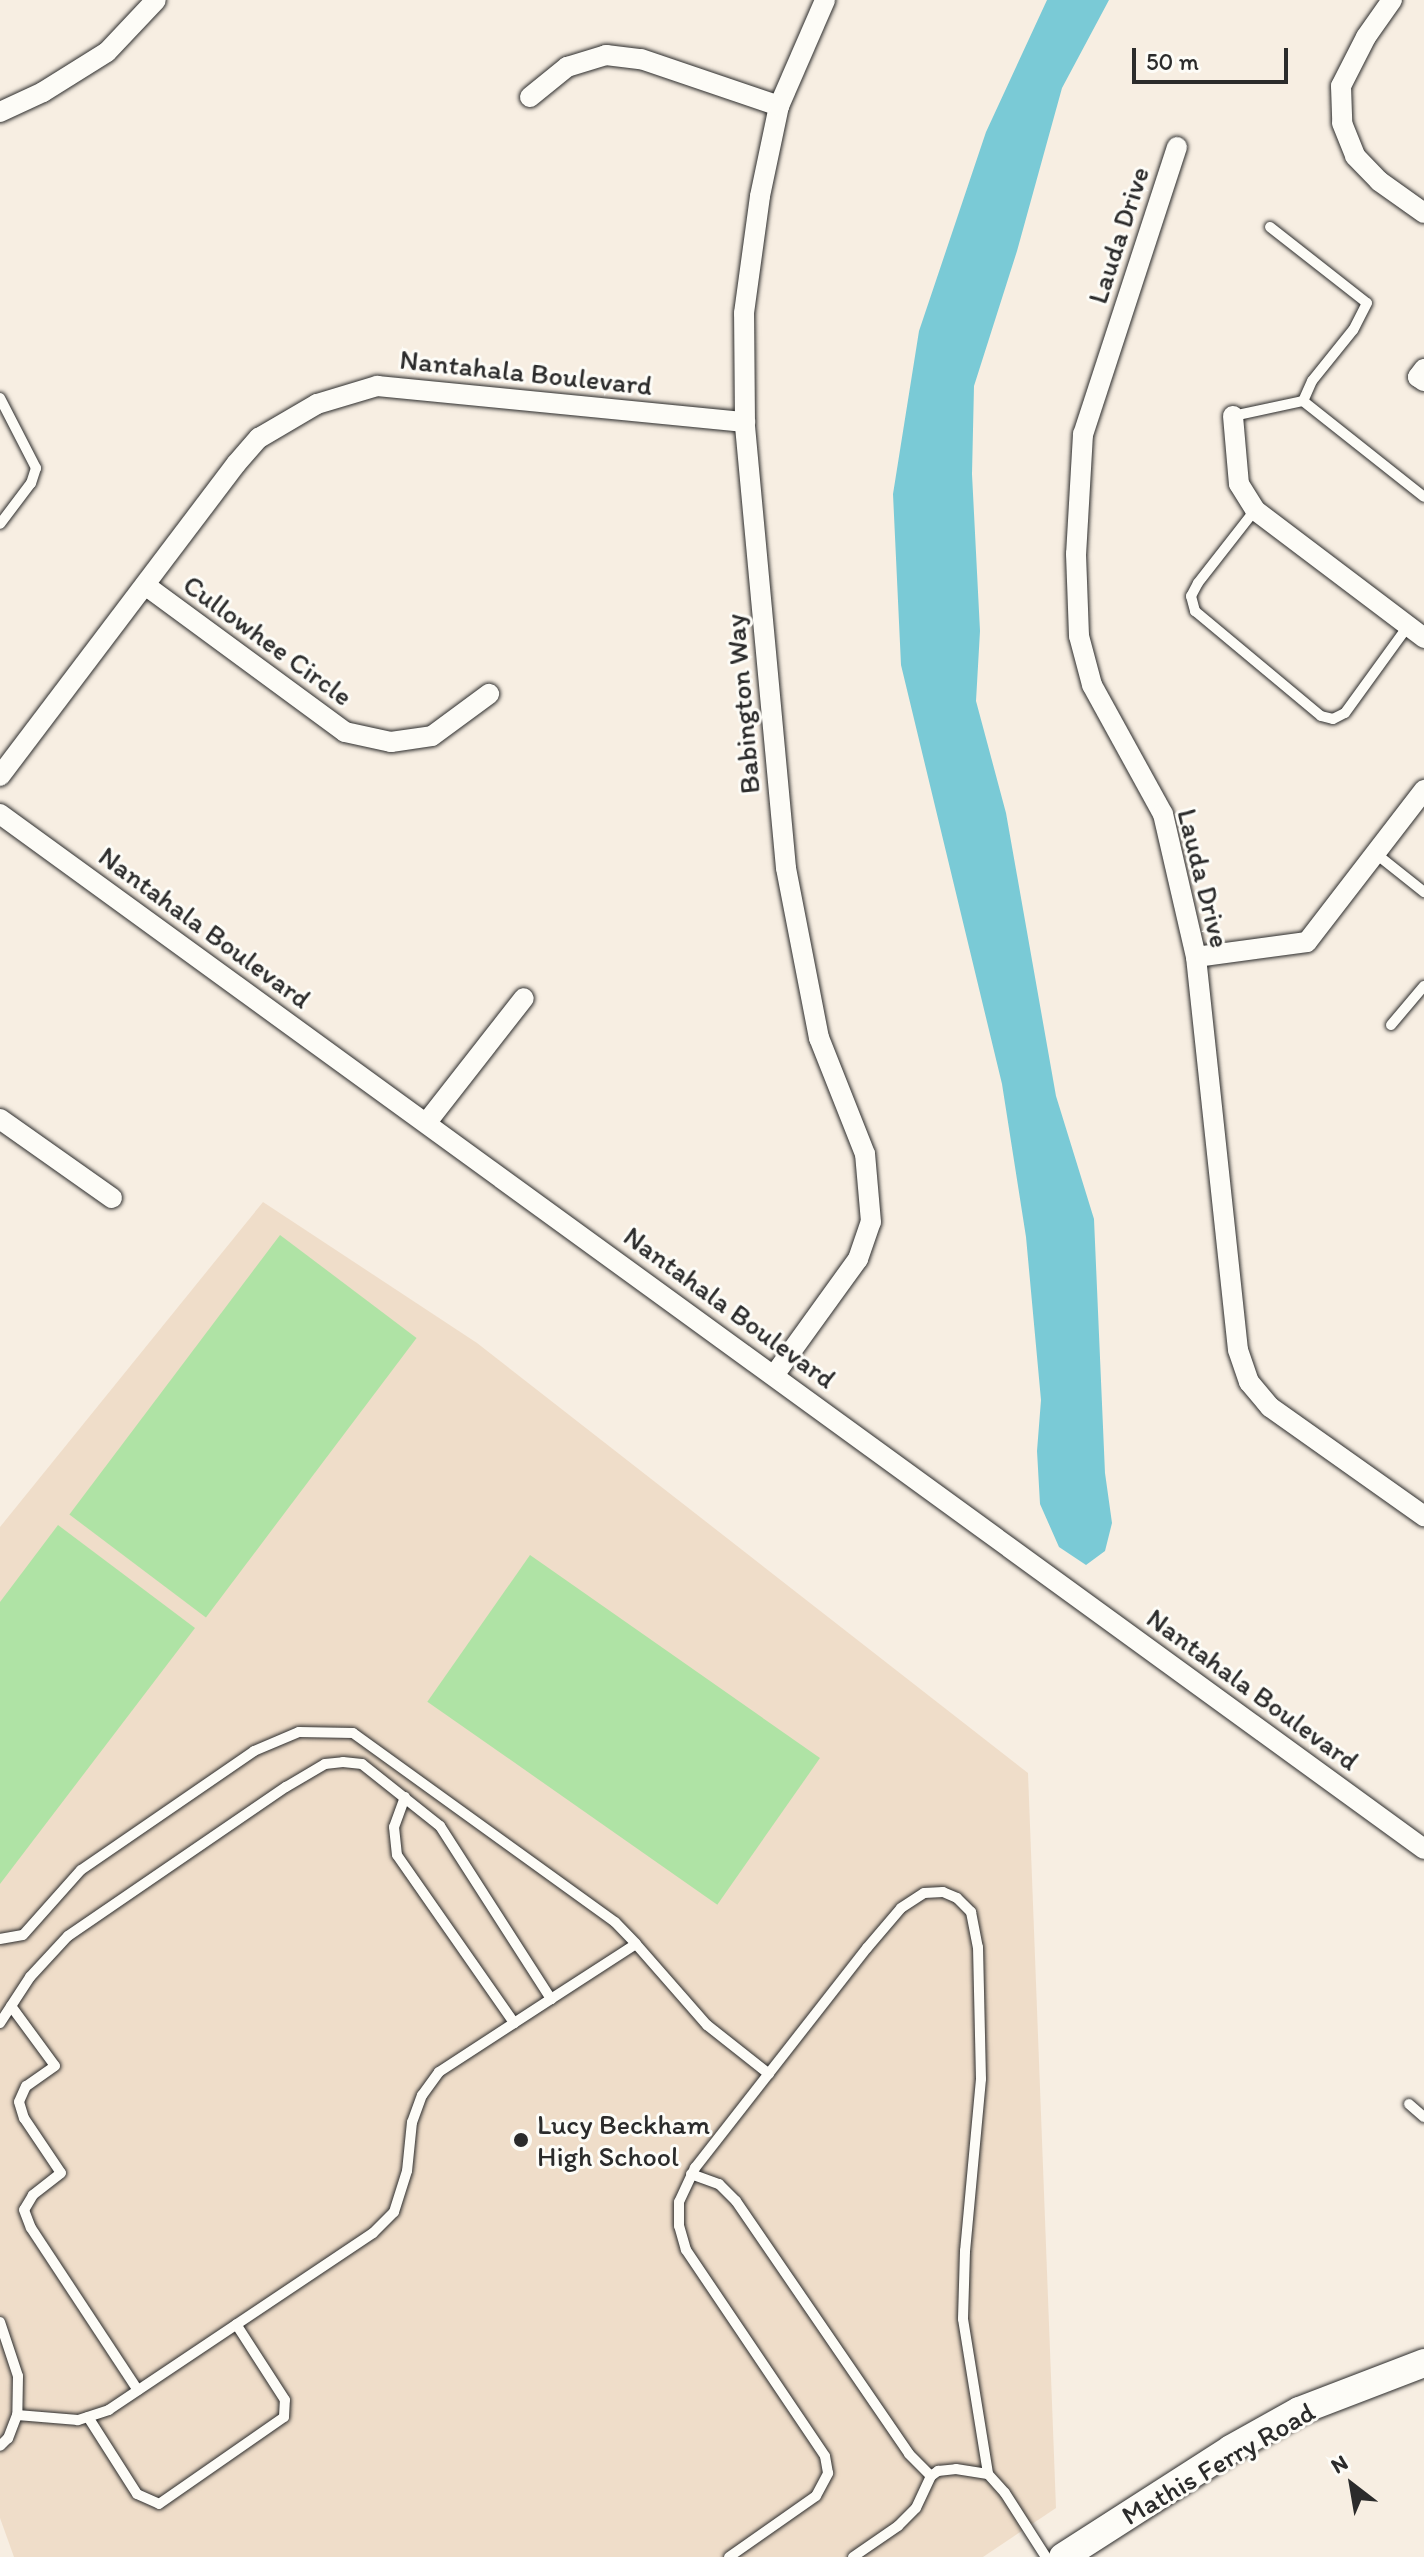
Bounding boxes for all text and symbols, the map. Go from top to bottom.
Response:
scale bar [1136,32,1292,82]
text: 50 m [1146,47,1199,76]
street label: Lauda Drive [1080,162,1156,308]
street label: Nantahala Boulevard [397,342,655,402]
street label: Cullowhee Circle [177,567,359,713]
street label: Babington Way [717,613,767,795]
street label: Lauda Drive [1170,804,1238,952]
street label: Nantahala Boulevard [92,838,318,1016]
street label: Nantahala Boulevard [617,1218,843,1396]
street label: Nantahala Boulevard [1140,1600,1366,1778]
place label: Lucy Beckham High School [537,2107,710,2173]
marker: Lucy Beckham High School [512,2131,530,2149]
street label: Mathis Ferry Road [1116,2395,1320,2531]
north arrow [1312,2445,1392,2525]
text: N [1326,2449,1353,2479]

